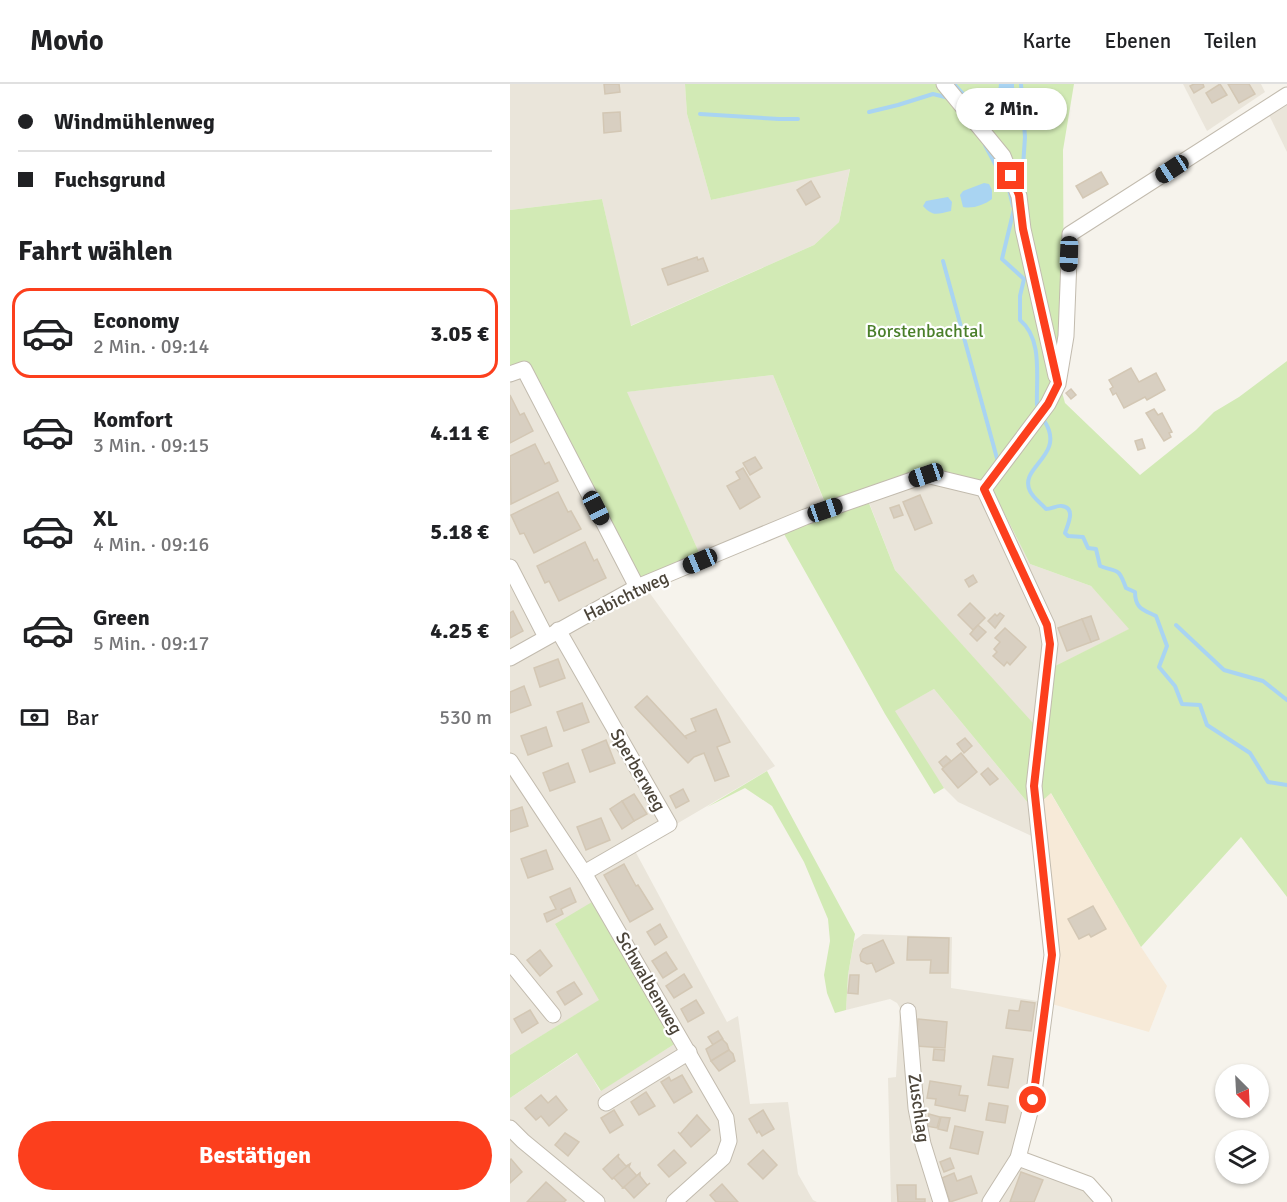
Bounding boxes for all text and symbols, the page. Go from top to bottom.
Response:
text: Movio [30,24,104,58]
text: Karte [1022,28,1071,54]
text: Ebenen [1104,28,1171,54]
text: Teilen [1204,28,1257,54]
callout: 2 Min. [956,89,1066,131]
text: 2 Min. [984,96,1039,121]
text: Windmühlenweg [54,108,215,135]
car [1152,152,1192,186]
route end [997,162,1024,189]
text: Fuchsgrund [54,166,166,193]
text: Fahrt wählen [18,235,173,268]
car [1059,236,1079,272]
icon: car [21,306,75,360]
text: Economy [93,307,179,334]
text: 3.05 € [430,320,489,347]
park label: Borstenbachtal [866,320,984,342]
text: 2 Min. · 09:14 [93,334,209,359]
icon: car [21,405,75,459]
text: Komfort [93,406,173,433]
text: 4.11 € [430,419,489,446]
text: 3 Min. · 09:15 [93,433,209,458]
car [906,461,946,489]
car [580,488,612,528]
car [805,496,845,524]
icon: car [21,504,75,558]
text: XL [93,505,118,532]
text: 5.18 € [430,518,489,545]
text: 4 Min. · 09:16 [93,532,209,557]
car [680,546,720,576]
street label: Habichtweg [580,566,672,626]
icon: car [21,603,75,657]
text: Green [93,604,150,631]
text: 4.25 € [430,617,489,644]
text: 5 Min. · 09:17 [93,631,209,656]
icon: cash [18,701,51,734]
text: Bar [66,704,99,731]
text: 530 m [439,705,492,730]
street label: Sperberweg [605,725,671,815]
street label: Schwalbenweg [611,928,687,1038]
north arrow [1215,1064,1269,1118]
map controls [1215,1064,1269,1184]
street label: Zuschlag [903,1072,935,1144]
route start [1019,1086,1046,1113]
button: Bestätigen [18,1121,492,1190]
button: layers [1215,1130,1269,1184]

